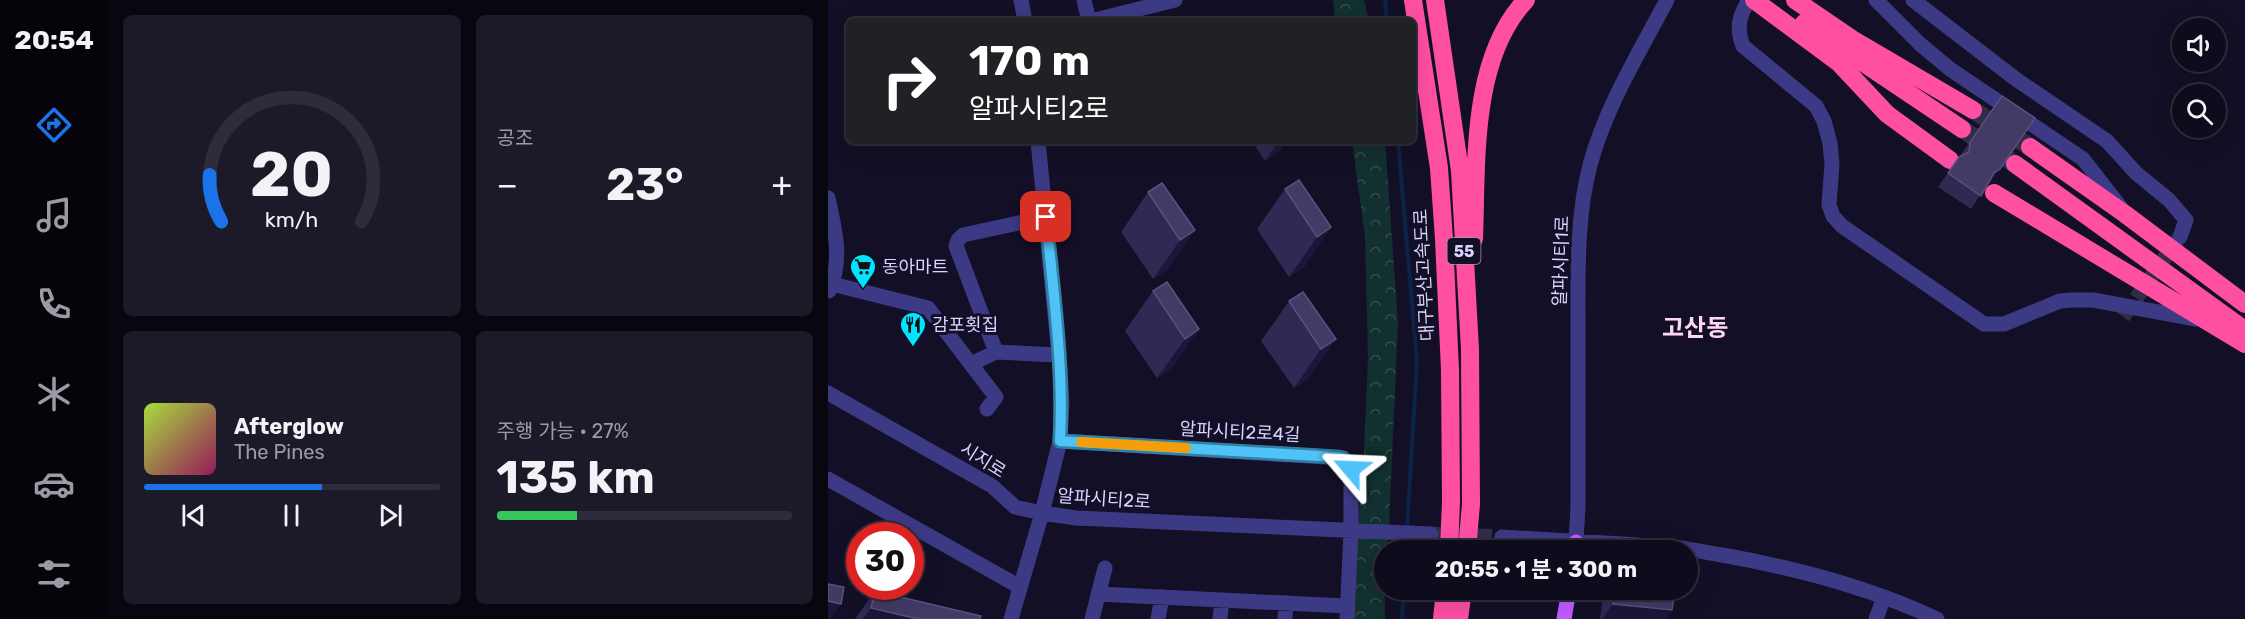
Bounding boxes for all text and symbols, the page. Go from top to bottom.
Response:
map controls [2172,18,2226,138]
button: sound [2172,18,2226,72]
text: 20:54 [14,24,94,56]
text: 170 m [969,36,1090,86]
icon: right [870,42,948,120]
button: search [2172,84,2226,138]
text: 알파시티2로 [969,93,1109,125]
icon: directions [33,104,75,146]
text: 공조 [497,126,533,150]
text: 20 [250,138,333,212]
text: 23° [606,158,683,211]
text: − [497,165,518,204]
text: + [771,165,792,204]
pin [1020,191,1071,242]
icon: music [33,194,75,236]
icon: arrive [1029,200,1062,233]
text: km/h [265,208,319,233]
street label: 대구부산고속도로 [1410,208,1438,342]
street label: 알파시티1로 [1548,215,1574,307]
road number: 55 [1448,238,1480,264]
supermarket icon: 동아마트 [848,252,878,290]
place label: 동아마트 [882,256,948,278]
icon: phone [33,283,75,325]
restaurant icon: 감포횟집 [898,310,928,348]
place label: 감포횟집 [932,314,998,336]
district label: 고산동 [1662,314,1728,342]
icon: climate [33,373,75,415]
text: Afterglow [234,413,344,440]
street label: 알파시티2로4길 [1179,418,1301,446]
text: 주행 가능 · 27% [497,419,629,443]
position arrow [1319,437,1383,501]
street label: 시지로 [956,438,1010,482]
text: The Pines [234,440,325,464]
text: 135 km [497,451,655,504]
icon: car [33,463,75,505]
street label: 알파시티2로 [1057,485,1151,513]
icon: previous [177,499,210,532]
icon: pause [275,499,308,532]
icon: next [374,499,407,532]
speed limit sign: 30 [846,522,924,600]
icon: filters [33,553,75,595]
text: 20:55 · 1 분 · 300 m [1435,556,1637,583]

